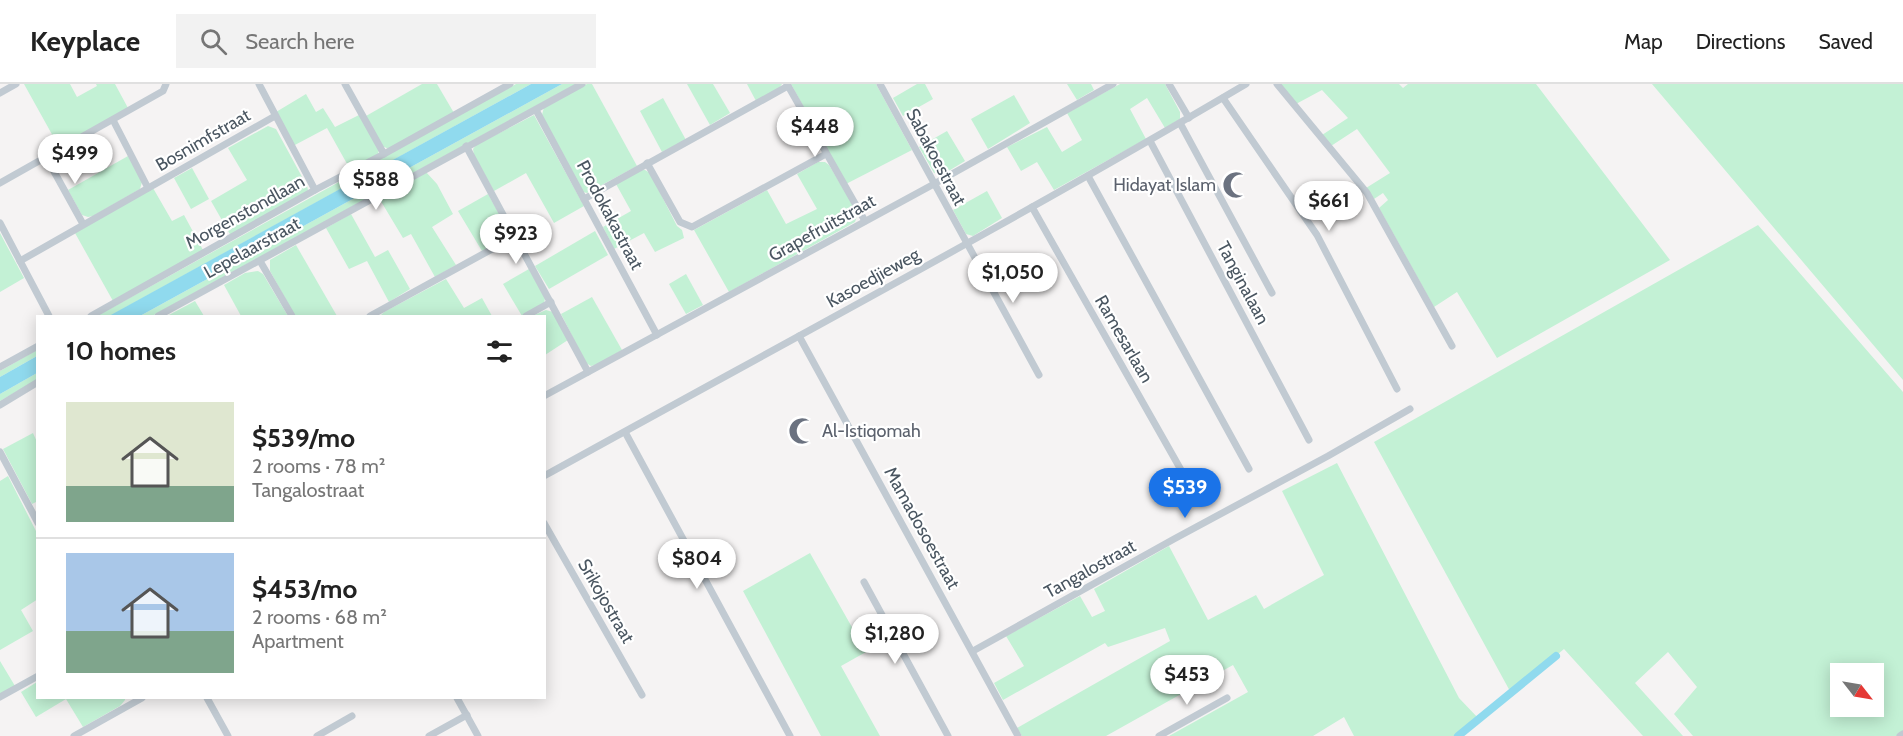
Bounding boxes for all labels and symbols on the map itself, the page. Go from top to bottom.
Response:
street label: Bosnimfstraat [152,104,254,176]
street label: Sabakoestraat [901,105,971,209]
pin: $448 [779,107,851,158]
pin: $499 [39,134,111,185]
street label: Prodokakastraat [572,156,648,274]
pin: $588 [340,160,412,211]
street label: Morgenstondlaan [181,170,309,254]
mosque icon: Hidayat Islam [1221,170,1251,200]
place label: Hidayat Islam [1113,174,1216,196]
pin: $661 [1293,181,1365,232]
street label: Grapefruitstraat [765,190,879,266]
street label: Lepelaarstraat [200,212,304,284]
pin: $923 [480,214,552,265]
street label: Tanginalaan [1212,238,1274,328]
street label: Kasoedjieweg [822,243,924,313]
pin: $1,050 [964,253,1062,304]
street label: Ramesarlaan [1090,291,1158,387]
mosque icon: Al-Istiqomah [787,416,817,446]
place label: Al-Istiqomah [822,420,921,442]
street label: Mamadosoestraat [879,463,965,593]
pin: $539 [1149,468,1221,519]
street label: Tangalostraat [1040,535,1140,603]
pin: $804 [661,539,733,590]
street label: Srikojostraat [573,555,639,647]
pin: $1,280 [846,614,944,665]
pin: $453 [1151,655,1223,706]
north arrow [1830,663,1884,717]

